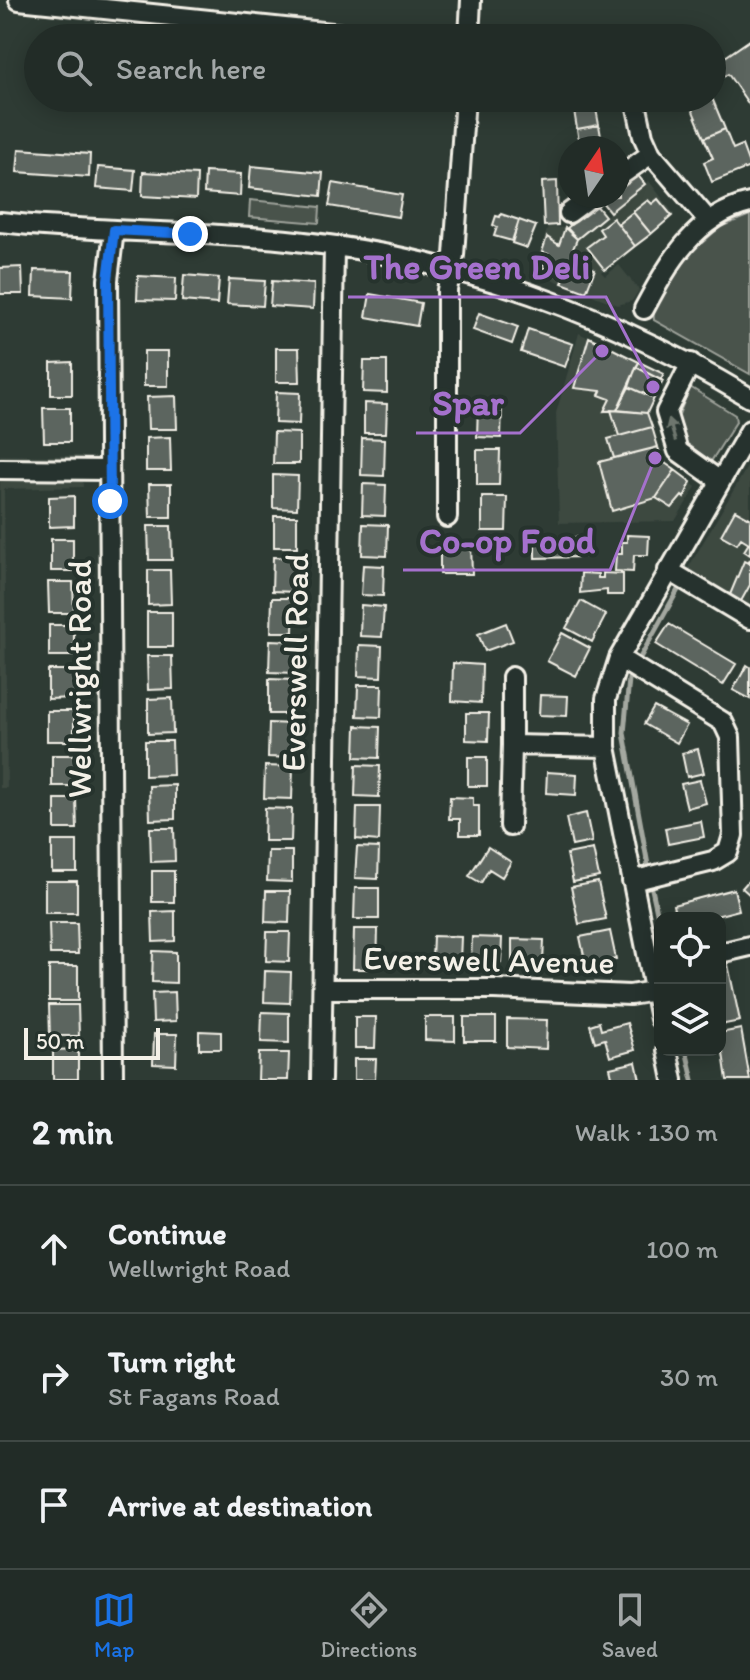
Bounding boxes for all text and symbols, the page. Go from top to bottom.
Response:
search box [24,24,726,112]
icon: search [52,46,96,90]
text: Search here [116,50,266,87]
north arrow [558,136,630,208]
route end [172,216,208,252]
callout: The Green Deli [348,237,606,297]
text: The Green Deli [363,245,590,288]
callout: Spar [416,373,520,433]
text: Spar [432,381,504,424]
one-way arrow [665,417,678,441]
route start [92,483,128,519]
callout: Co-op Food [403,510,610,570]
text: Co-op Food [419,519,596,562]
street label: Everswell Road [273,552,317,772]
street label: Wellwright Road [59,560,100,798]
map controls [654,912,726,1056]
button: locate [654,912,726,984]
street label: Everswell Avenue [363,937,615,983]
button: layers [654,984,726,1056]
scale bar [24,1024,160,1060]
text: 50 m [36,1028,85,1055]
text: 2 min [32,1112,113,1153]
text: Walk · 130 m [575,1116,718,1148]
text: Continue [108,1215,227,1252]
icon: ahead [32,1227,76,1271]
text: 100 m [646,1233,718,1265]
text: Wellwright Road [108,1252,290,1284]
text: Turn right [108,1343,236,1380]
icon: right [32,1355,76,1399]
text: 30 m [660,1361,718,1393]
text: St Fagans Road [108,1380,280,1412]
icon: arrive [32,1483,76,1527]
text: Arrive at destination [108,1487,372,1524]
tab: Map [92,1588,136,1663]
tab: Directions [321,1588,417,1663]
tab: Saved [602,1588,658,1663]

